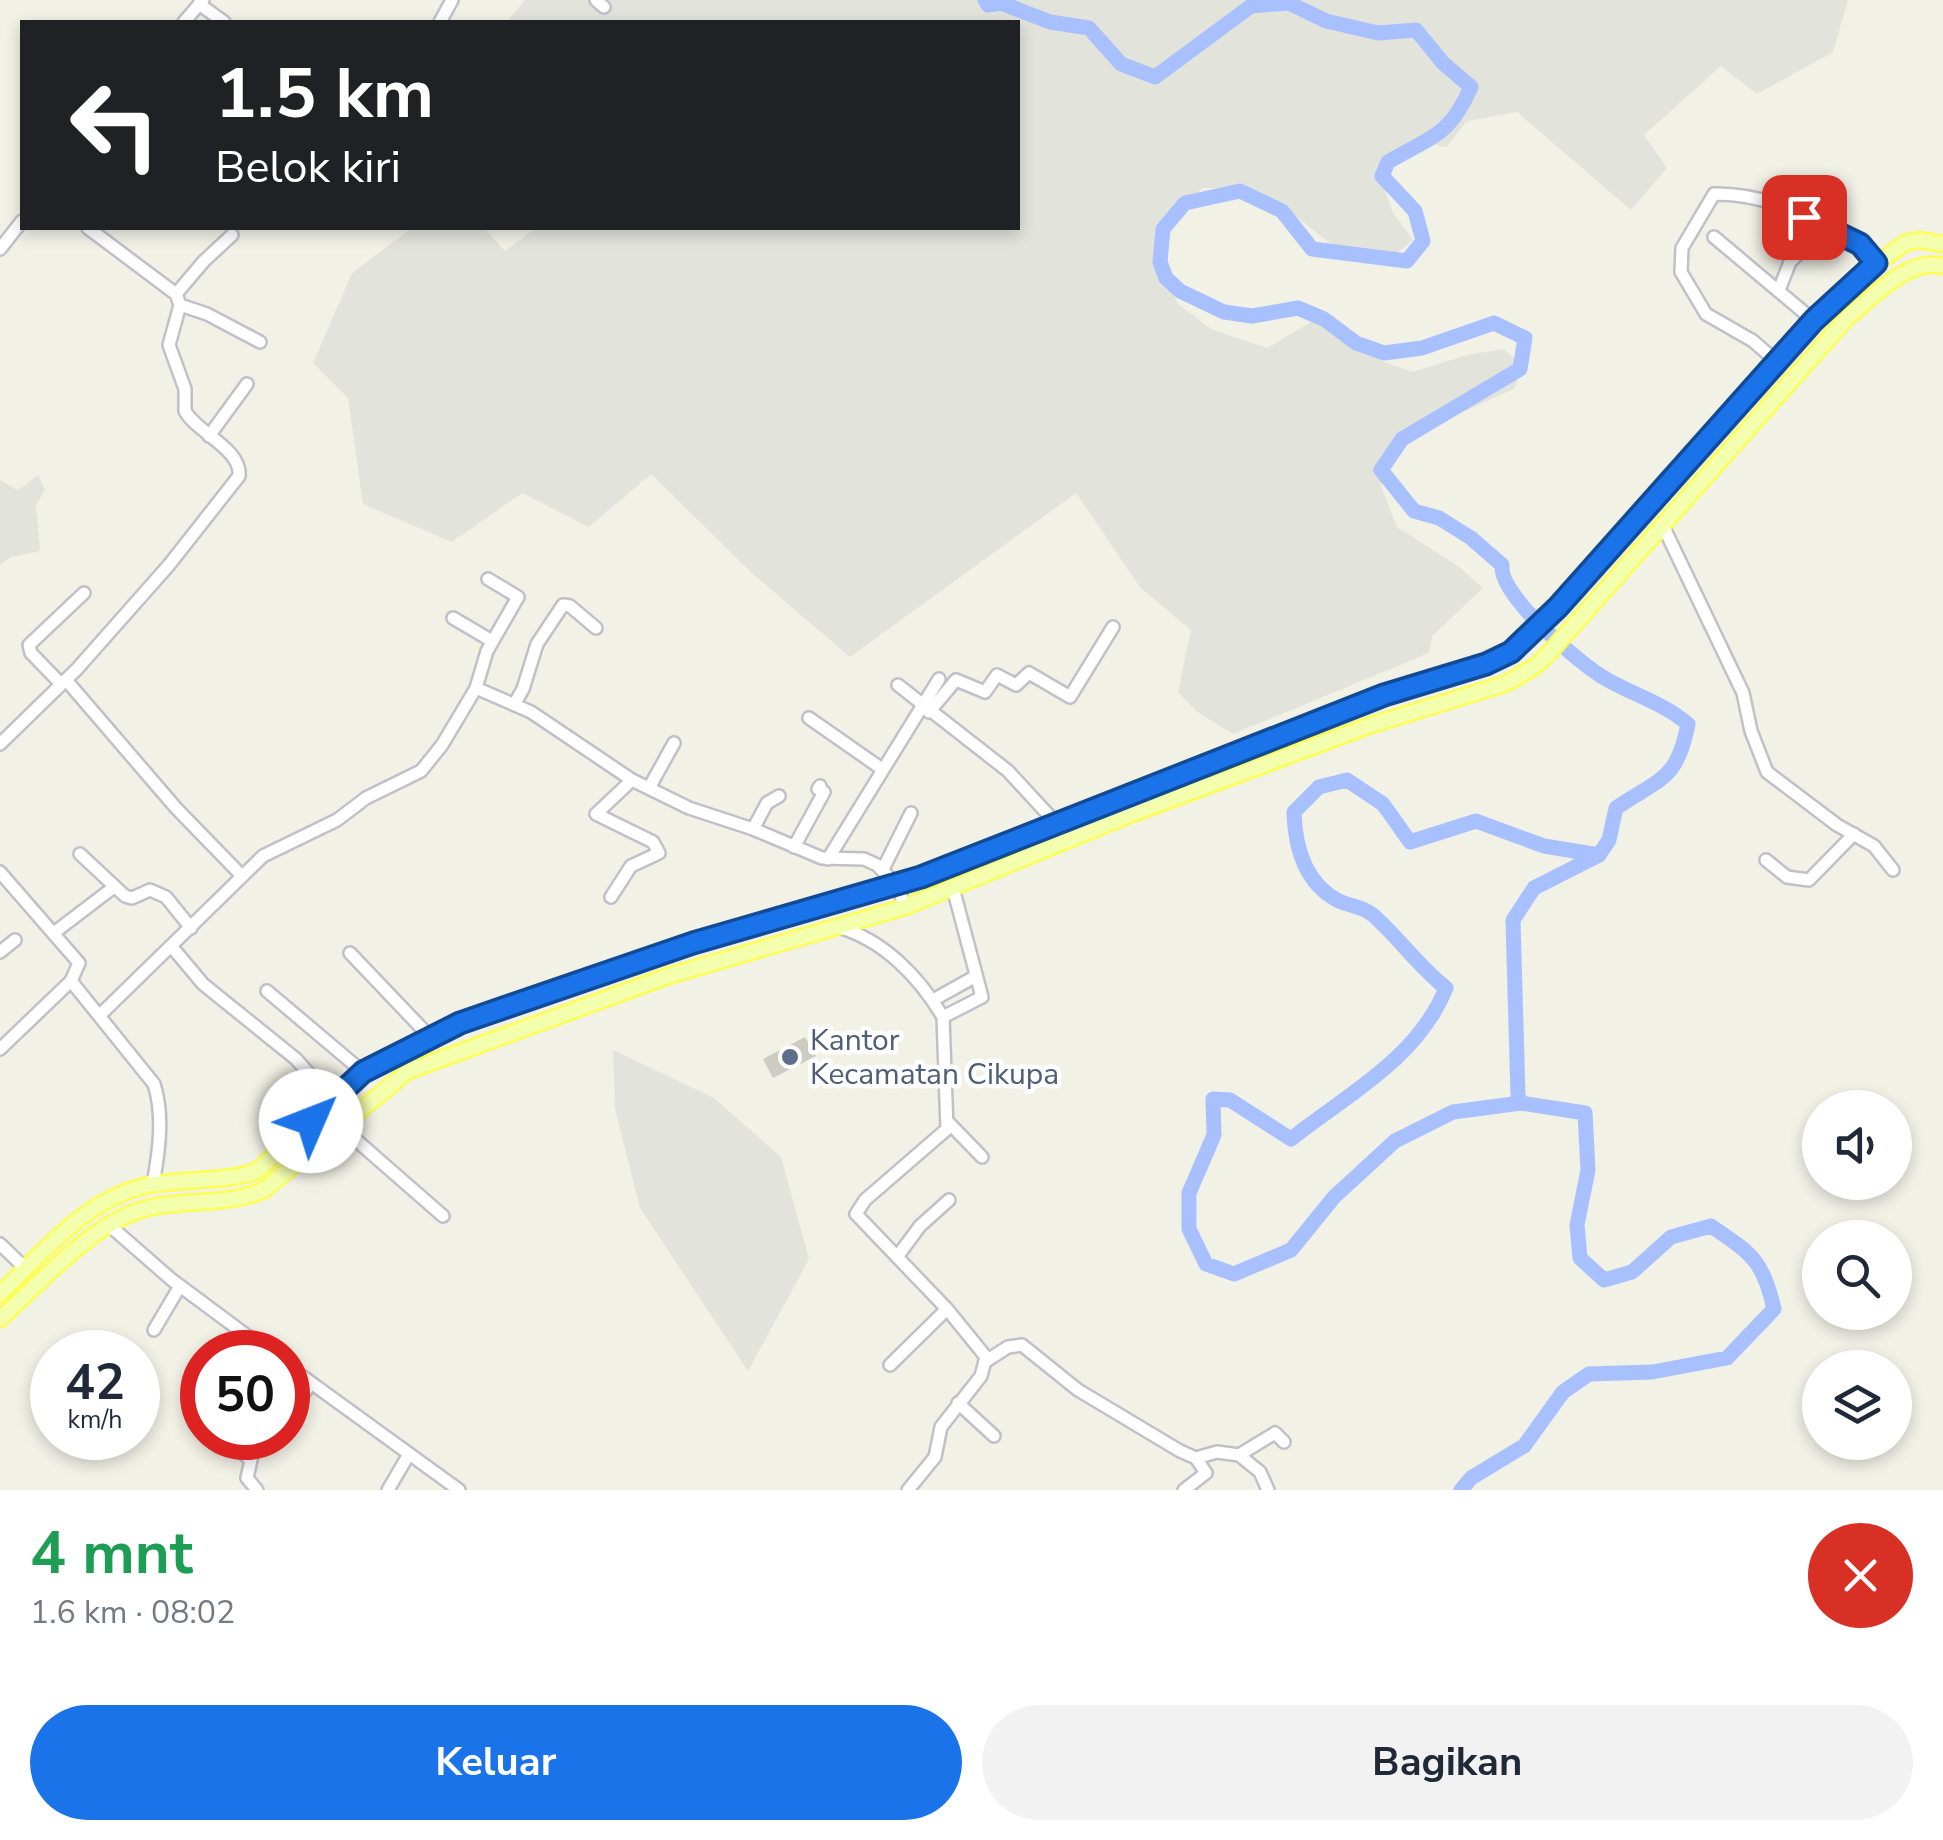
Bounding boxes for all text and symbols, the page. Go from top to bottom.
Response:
text: 1.5 km [215,46,434,142]
icon: left [50,60,180,190]
text: Belok kiri [215,137,401,198]
pin [1762,175,1847,260]
icon: arrive [1777,190,1832,245]
place label: Kantor Kecamatan Cikupa [810,1020,1059,1095]
marker: Kantor Kecamatan Cikupa [779,1046,801,1068]
position arrow [259,1069,363,1173]
map controls [1802,1090,1912,1460]
button: sound [1802,1090,1912,1200]
button: search [1802,1220,1912,1330]
speed limit sign: 50 [180,1330,310,1460]
text: 42 [65,1348,125,1417]
button: layers [1802,1350,1912,1460]
text: km/h [67,1403,123,1437]
text: 4 mnt [30,1512,193,1594]
button: close [1808,1523,1913,1628]
text: 1.6 km · 08:02 [30,1591,235,1634]
button: Keluar [30,1705,962,1820]
button: Bagikan [982,1705,1913,1820]

